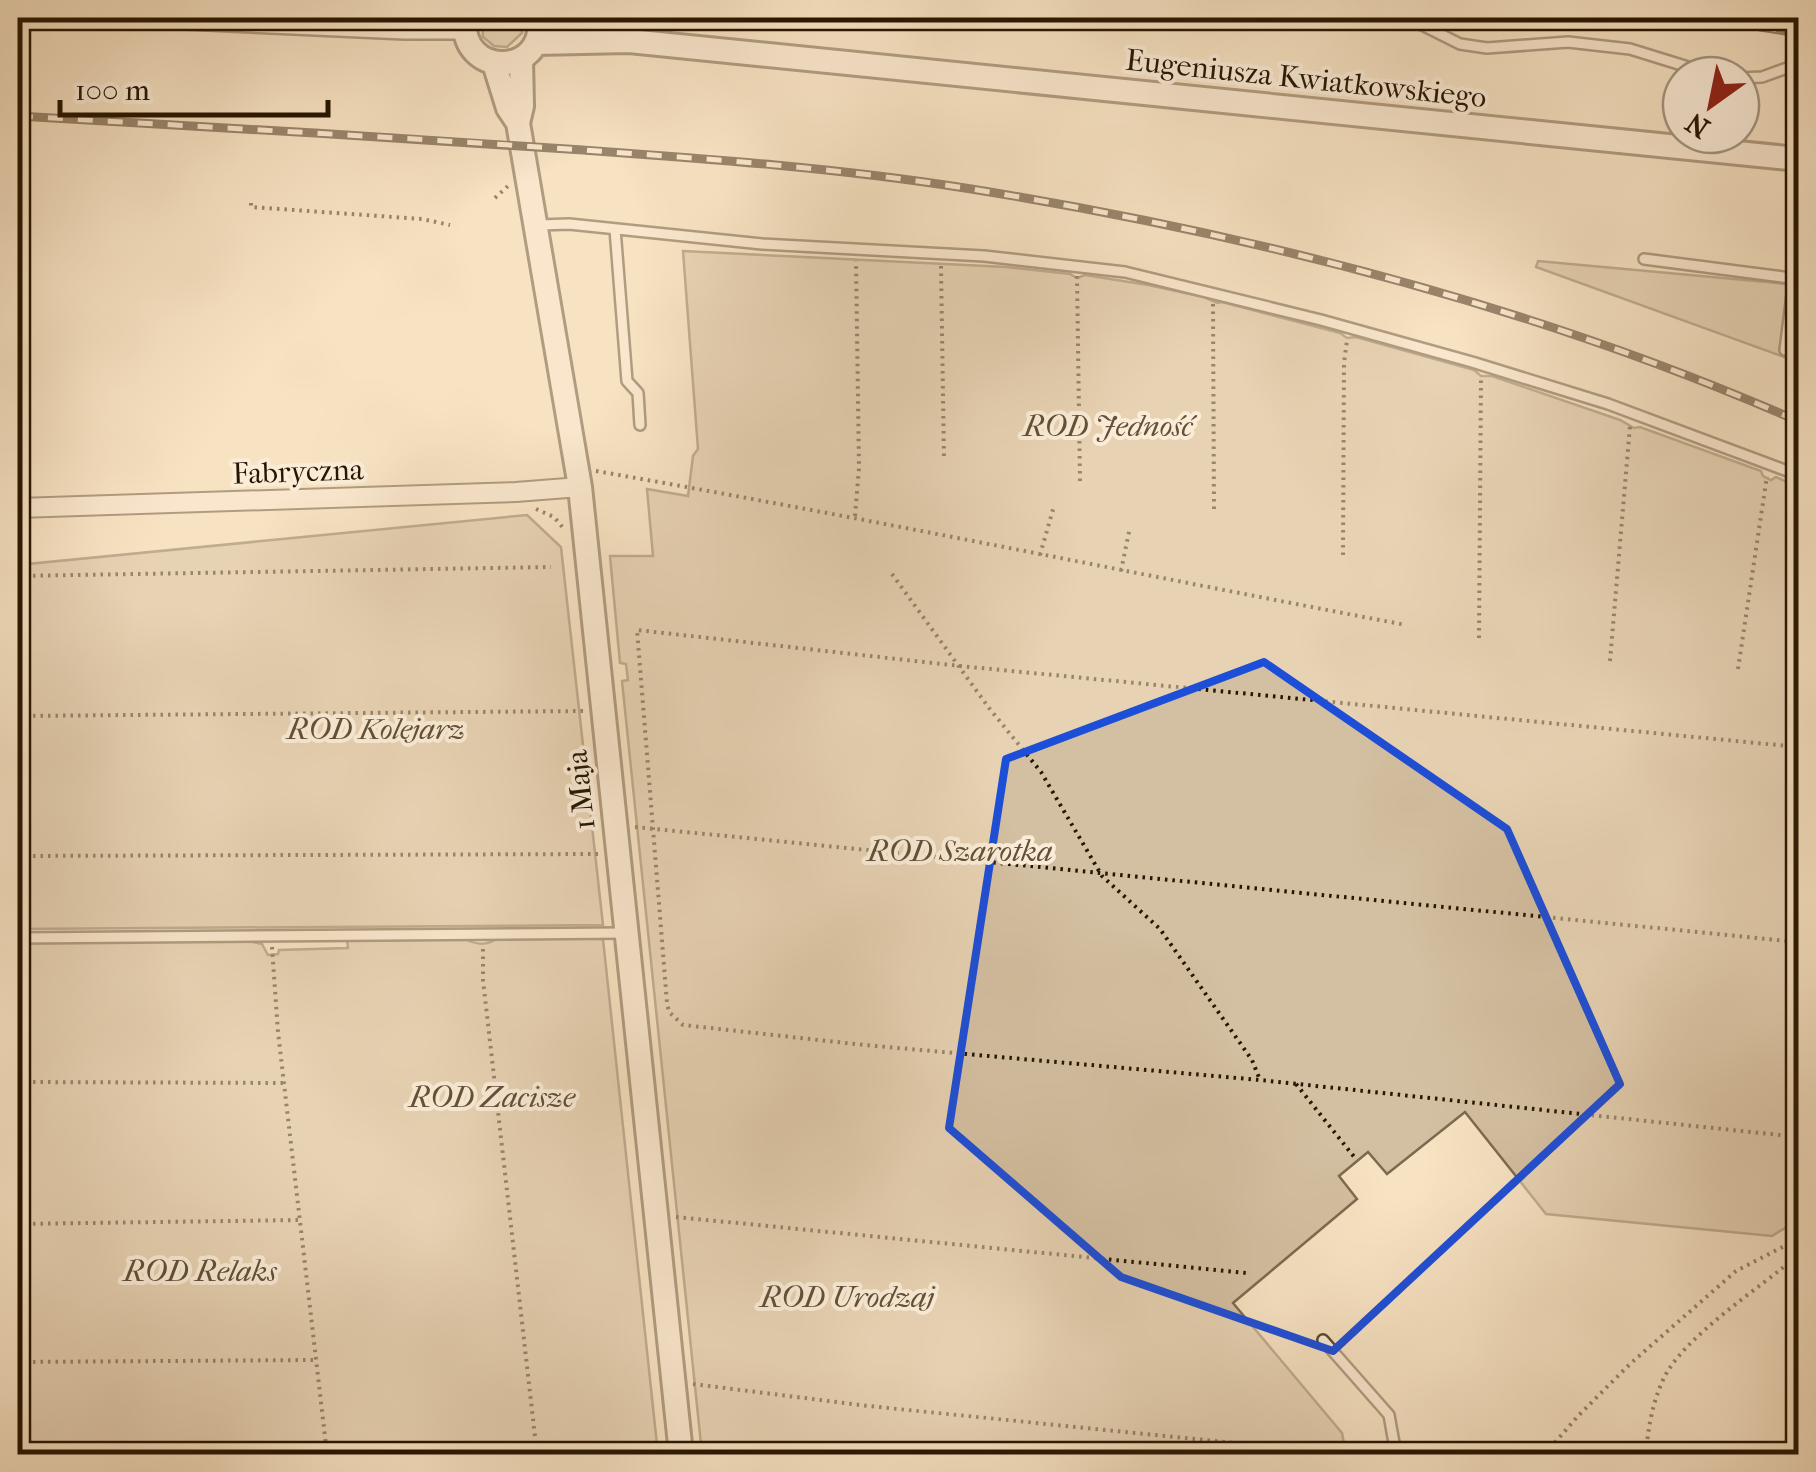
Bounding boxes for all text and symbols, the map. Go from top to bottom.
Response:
street label: Eugeniusza Kwiatkowskiego [1124,43,1488,115]
scale bar [60,55,328,117]
north arrow [1661,55,1761,155]
text: 100 m [75,73,150,108]
text: N [1679,106,1716,145]
park label: ROD Jedność [1021,409,1198,444]
street label: Fabryczna [232,452,365,492]
park label: ROD Kolejarz [285,712,465,747]
street label: 1 Maja [559,747,603,832]
park label: ROD Szarotka [865,834,1053,869]
park label: ROD Zacisze [407,1080,576,1115]
park label: ROD Relaks [121,1254,278,1289]
park label: ROD Urodzaj [758,1280,936,1315]

